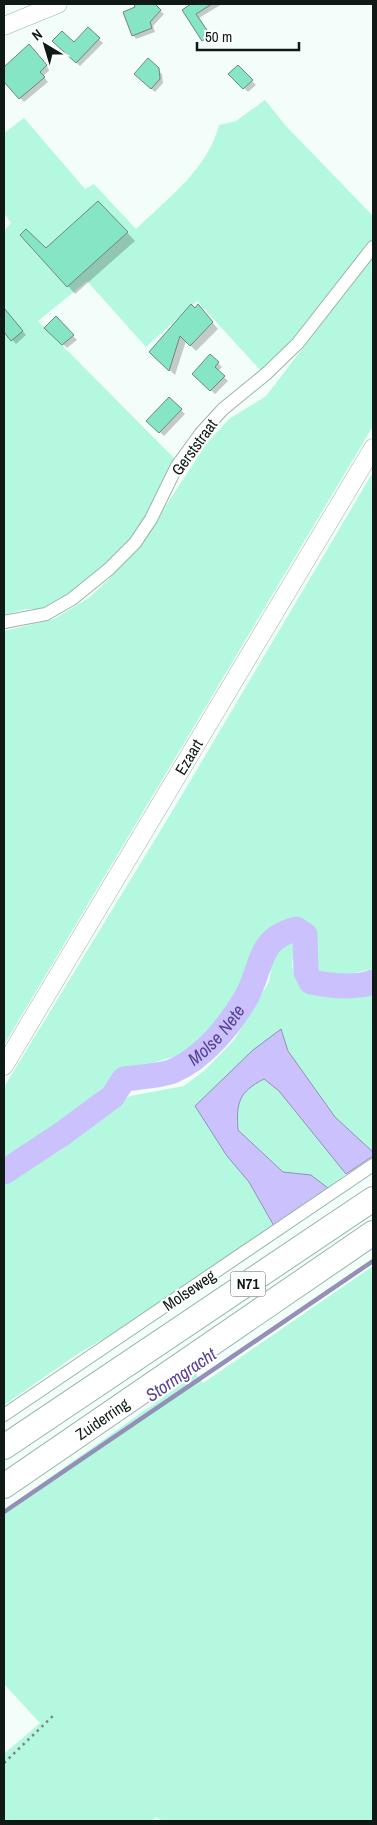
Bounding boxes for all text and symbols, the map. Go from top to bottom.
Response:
north arrow [20,20,70,70]
scale bar [197,20,300,52]
text: N [28,25,46,44]
text: 50 m [205,26,232,47]
street label: Gerststraat [166,414,222,480]
street label: Ezaart [169,735,208,779]
water label: Molse Nete [182,1000,251,1071]
street label: Molseweg [158,1264,220,1316]
road number: N71 [230,1272,266,1296]
water label: Stormgracht [140,1341,222,1407]
street label: Zuiderring [71,1392,134,1445]

